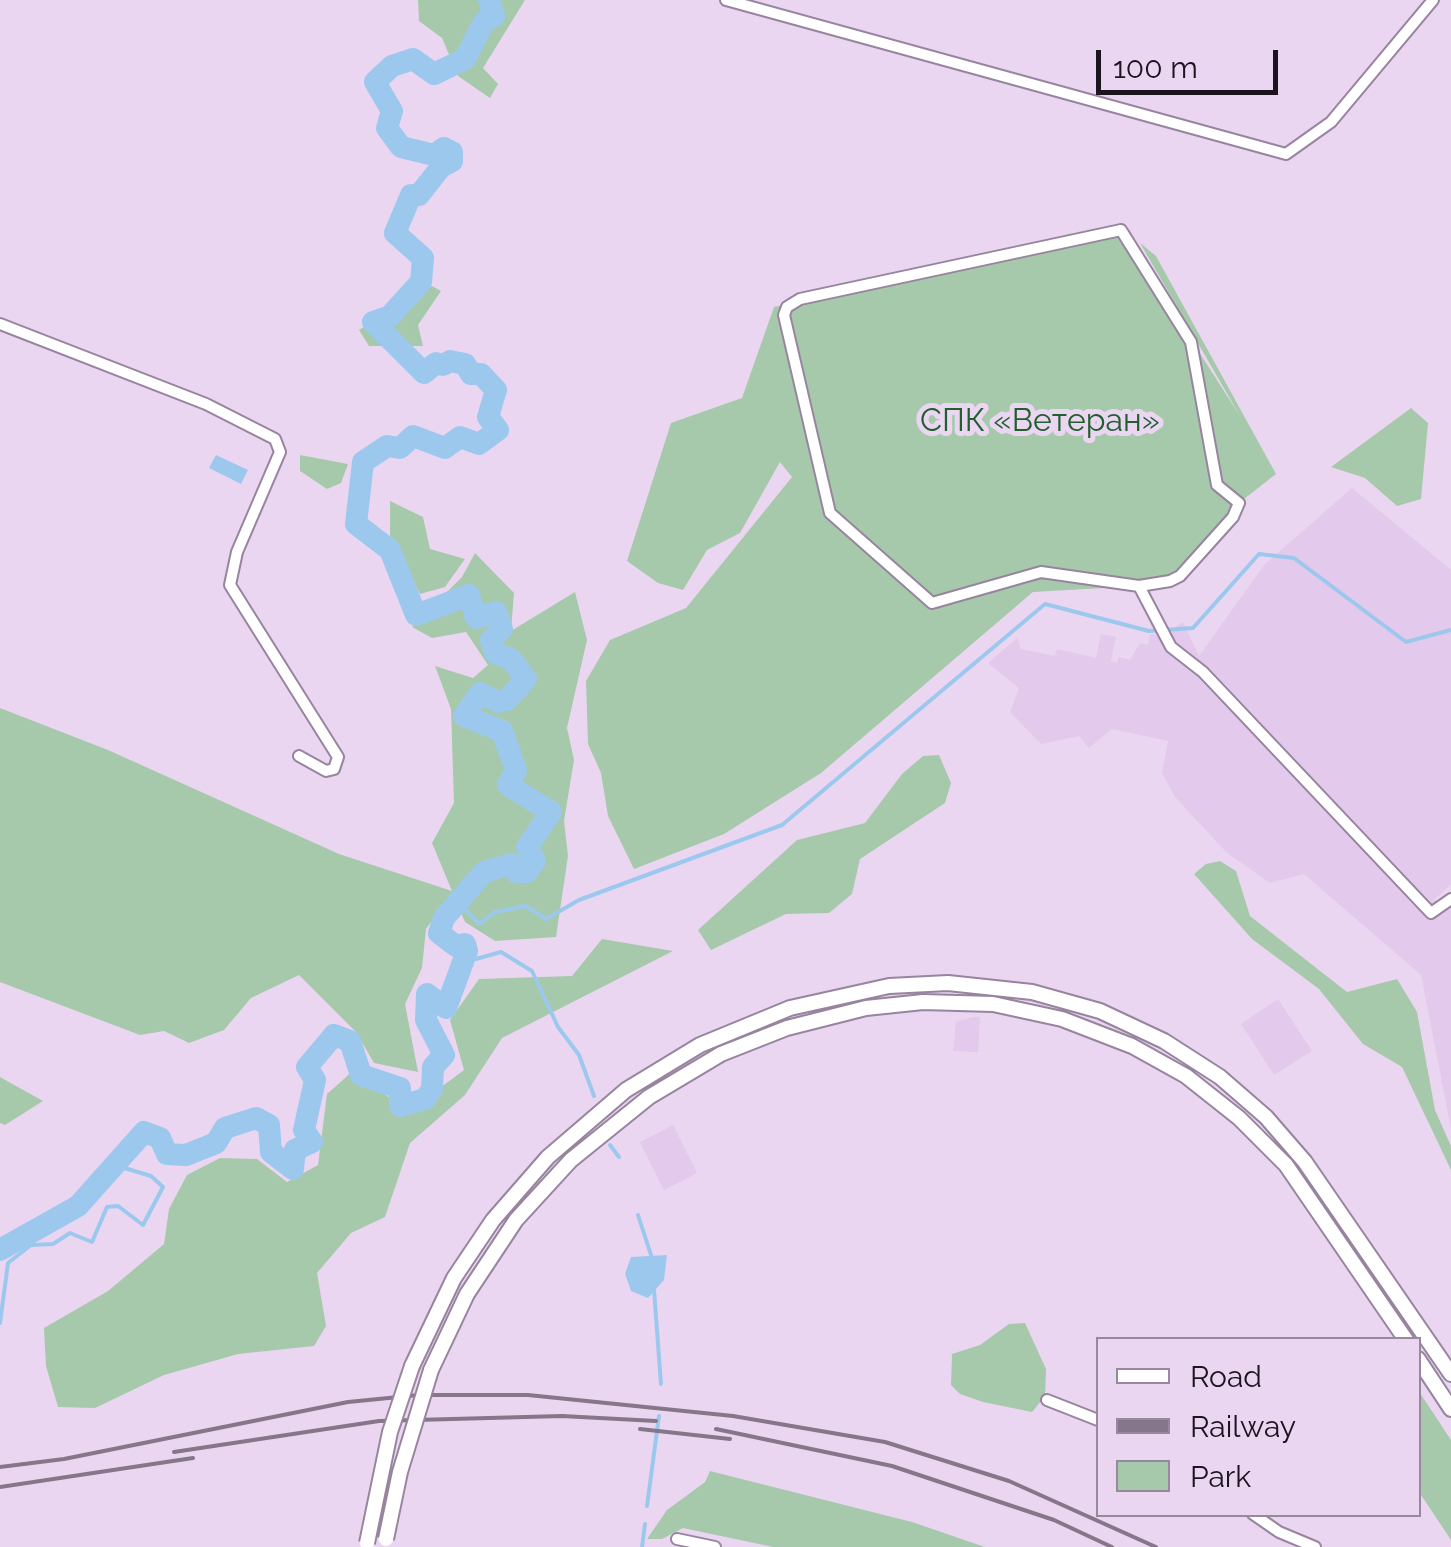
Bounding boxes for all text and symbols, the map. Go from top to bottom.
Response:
scale bar [1101,30,1284,92]
text: 100 m [1113,50,1198,85]
park label: СПК «Ветеран» [920,402,1160,440]
legend [1096,1337,1421,1517]
text: Road [1190,1359,1262,1394]
text: Railway [1190,1409,1296,1444]
text: Park [1190,1459,1251,1494]

